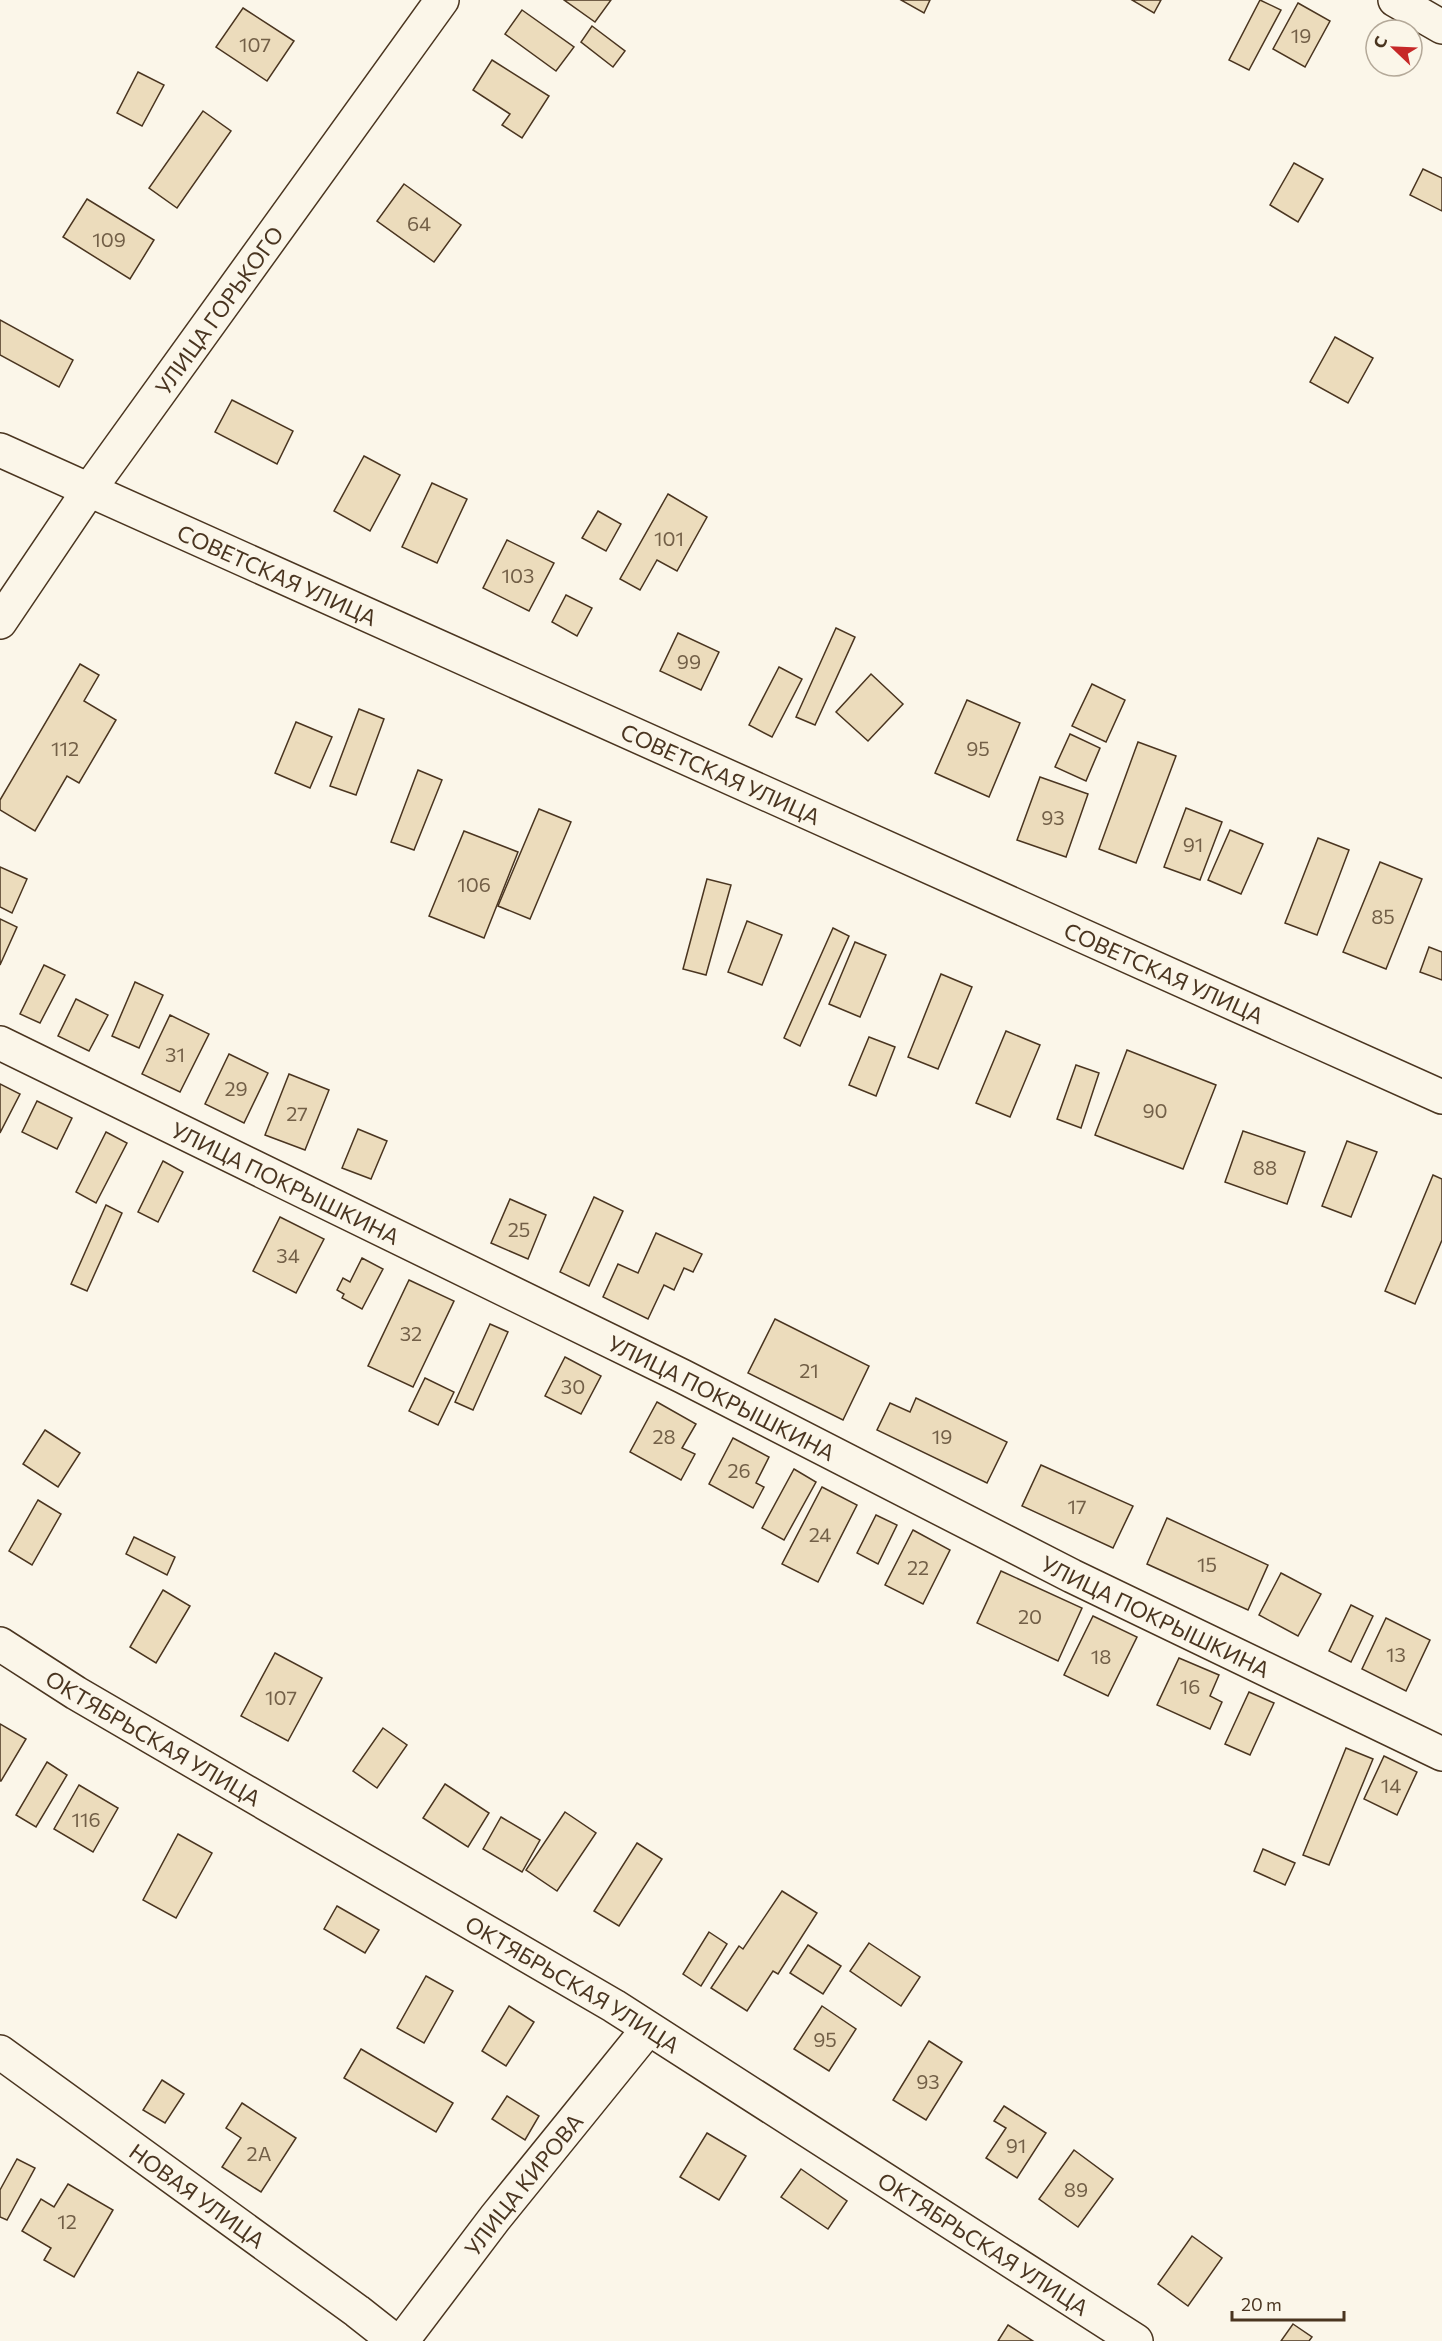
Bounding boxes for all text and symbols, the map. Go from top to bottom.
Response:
north arrow [1364,18,1424,78]
house number: 19 [1291,23,1311,47]
house number: 107 [239,32,271,56]
text: С [1369,33,1391,51]
house number: 64 [407,211,431,235]
street label: УЛИЦА ГОРЬКОГО [149,220,288,400]
house number: 109 [92,227,126,251]
street label: СОВЕТСКАЯ УЛИЦА [173,518,381,631]
house number: 101 [654,526,684,550]
house number: 103 [502,563,534,587]
house number: 99 [677,649,701,673]
street label: СОВЕТСКАЯ УЛИЦА [617,717,825,830]
house number: 112 [51,736,79,760]
house number: 95 [966,736,990,760]
house number: 93 [1041,805,1065,829]
house number: 91 [1183,832,1203,856]
house number: 106 [457,872,491,896]
house number: 85 [1371,904,1395,928]
street label: СОВЕТСКАЯ УЛИЦА [1060,916,1268,1029]
house number: 31 [165,1042,185,1066]
house number: 29 [224,1076,248,1100]
house number: 90 [1142,1098,1168,1122]
house number: 27 [286,1101,308,1125]
street label: УЛИЦА ПОКРЫШКИНА [167,1115,404,1250]
house number: 88 [1253,1155,1277,1179]
house number: 25 [508,1217,530,1241]
house number: 34 [276,1243,300,1267]
house number: 32 [400,1321,422,1345]
street label: УЛИЦА ПОКРЫШКИНА [604,1329,840,1466]
house number: 21 [799,1358,819,1382]
house number: 30 [561,1374,585,1398]
house number: 28 [652,1424,676,1448]
house number: 19 [932,1424,952,1448]
house number: 26 [727,1458,751,1482]
house number: 17 [1067,1494,1087,1518]
house number: 24 [809,1522,831,1546]
street label: УЛИЦА ПОКРЫШКИНА [1037,1549,1274,1683]
house number: 15 [1197,1552,1217,1576]
house number: 22 [907,1555,929,1579]
house number: 20 [1018,1604,1042,1628]
house number: 13 [1386,1642,1406,1666]
house number: 18 [1091,1644,1111,1668]
street label: ОКТЯБРЬСКАЯ УЛИЦА [41,1664,266,1811]
house number: 16 [1180,1674,1200,1698]
house number: 107 [265,1685,297,1709]
house number: 14 [1381,1773,1401,1797]
house number: 116 [71,1807,101,1831]
street label: ОКТЯБРЬСКАЯ УЛИЦА [461,1909,685,2058]
house number: 95 [813,2027,837,2051]
house number: 93 [916,2069,940,2093]
street label: УЛИЦА КИРОВА [458,2108,588,2261]
house number: 91 [1006,2133,1026,2157]
street label: НОВАЯ УЛИЦА [125,2137,270,2253]
house number: 2А [247,2141,272,2165]
street label: ОКТЯБРЬСКАЯ УЛИЦА [873,2166,1094,2321]
house number: 89 [1064,2177,1088,2201]
house number: 12 [57,2209,77,2233]
scale bar [1232,2284,1344,2322]
text: 20 m [1241,2293,1282,2315]

